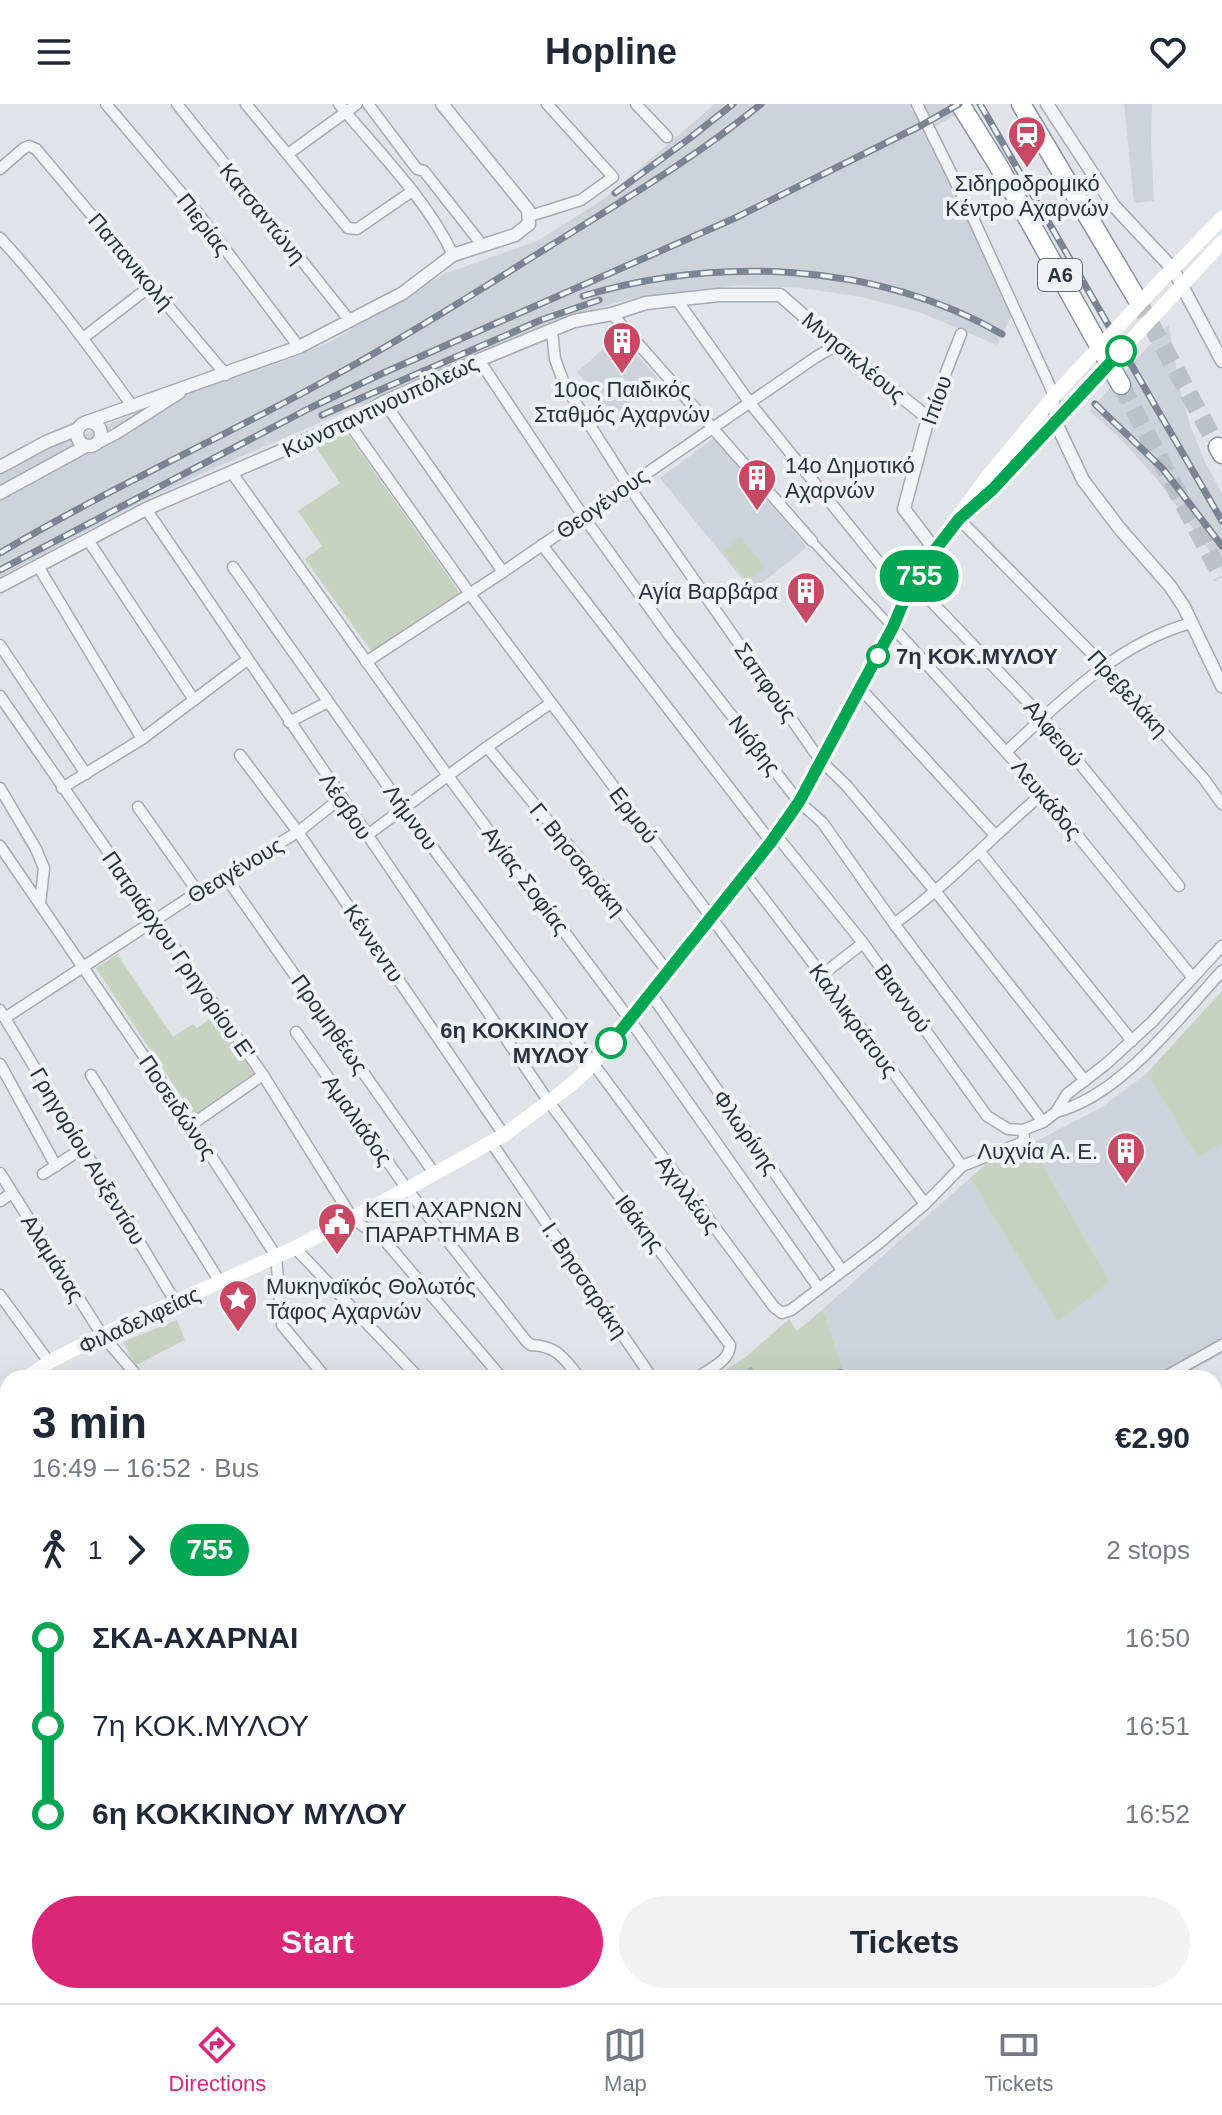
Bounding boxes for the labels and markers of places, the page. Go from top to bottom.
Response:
station icon: Σιδηροδρομικό Κέντρο Αχαρνών [1006,114,1048,169]
place label: Σιδηροδρομικό Κέντρο Αχαρνών [945,171,1109,221]
building icon: 10ος Παιδικός Σταθμός Αχαρνών [601,320,643,375]
unlabelled marker [1106,336,1136,366]
place label: 10ος Παιδικός Σταθμός Αχαρνών [534,377,710,427]
place label: 14ο Δημοτικό Αχαρνών [785,453,915,503]
building icon: 14ο Δημοτικό Αχαρνών [736,457,778,512]
building icon: Αγία Βαρβάρα [785,570,827,625]
place label: Αγία Βαρβάρα [638,579,778,604]
place label: 7η ΚΟΚ.ΜΥΛΟΥ [896,644,1058,669]
marker: 7η ΚΟΚ.ΜΥΛΟΥ [867,645,889,667]
place label: 6η ΚΟΚΚΙΝΟΥ ΜΥΛΟΥ [440,1018,589,1068]
marker: 6η ΚΟΚΚΙΝΟΥ ΜΥΛΟΥ [596,1028,626,1058]
building icon: Λυχνία A. E. [1105,1130,1147,1185]
place label: Λυχνία A. E. [977,1139,1098,1164]
place label: ΚΕΠ ΑΧΑΡΝΩΝ ΠΑΡΑΡΤΗΜΑ Β [365,1197,522,1247]
public building icon: ΚΕΠ ΑΧΑΡΝΩΝ ΠΑΡΑΡΤΗΜΑ Β [316,1201,358,1256]
place label: Μυκηναϊκός Θολωτός Τάφος Αχαρνών [266,1274,476,1324]
place icon: Μυκηναϊκός Θολωτός Τάφος Αχαρνών [217,1278,259,1333]

